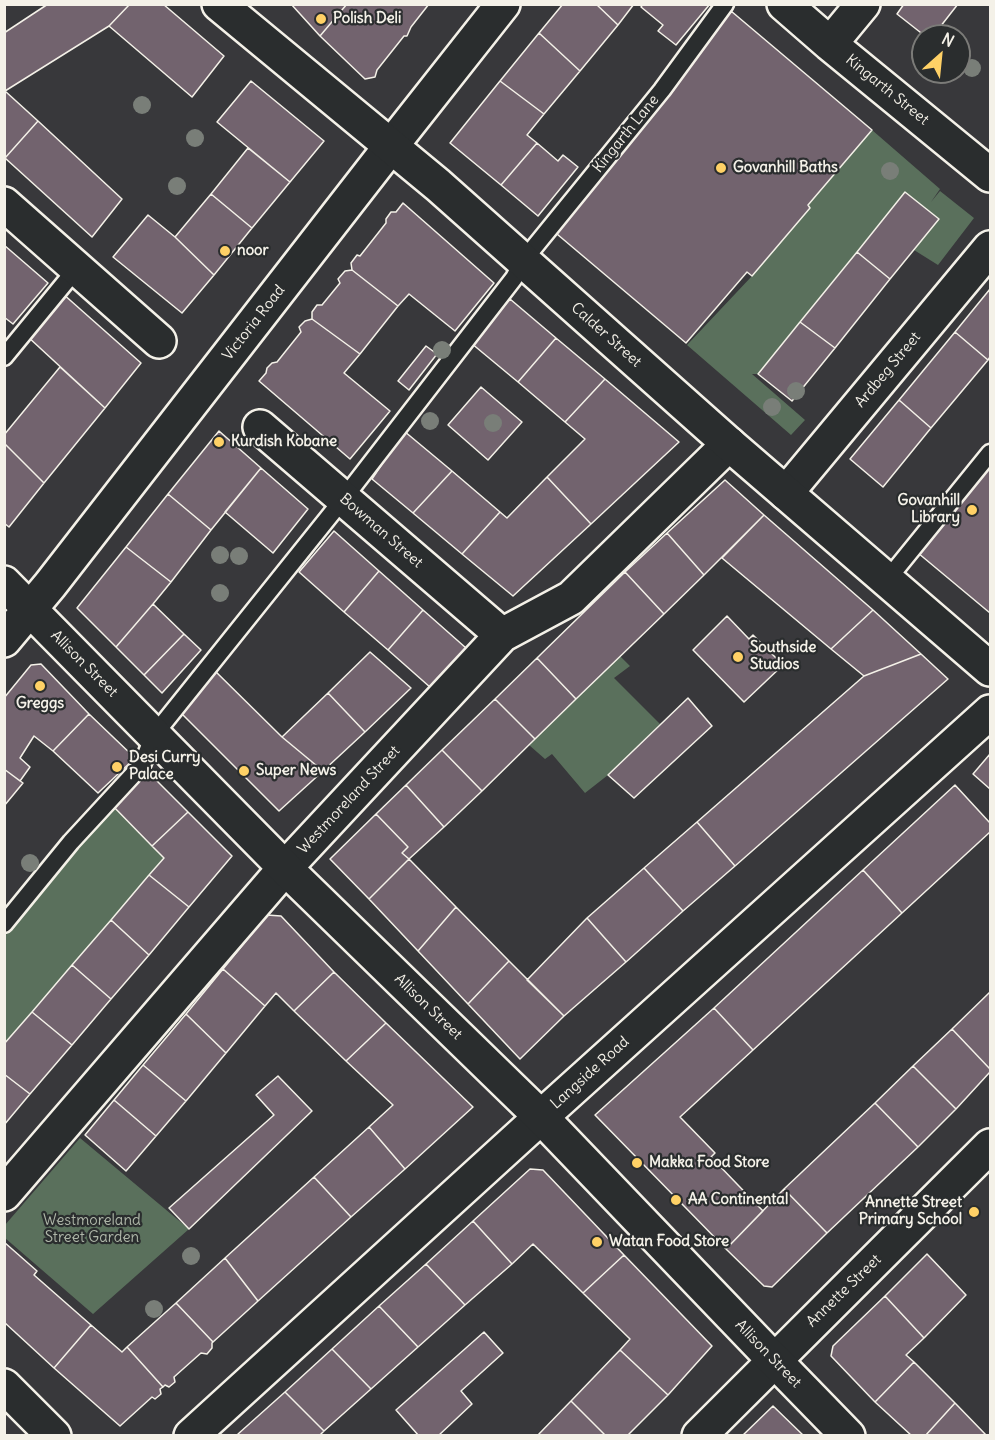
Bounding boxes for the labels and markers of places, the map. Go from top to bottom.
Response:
place label: Polish Deli [333,10,401,28]
marker: Polish Deli [314,12,328,26]
place label: Govanhill Baths [733,159,838,177]
marker: Govanhill Baths [714,161,728,175]
place label: noor [237,242,269,260]
marker: noor [218,244,232,258]
place label: Kurdish Kobane [231,433,337,451]
marker: Kurdish Kobane [212,435,226,449]
place label: Govanhill Library [898,492,960,527]
marker: Govanhill Library [965,503,979,517]
place label: Southside Studios [750,639,816,674]
marker: Southside Studios [731,650,745,664]
marker: Greggs [33,679,47,693]
place label: Greggs [16,695,64,713]
place label: Desi Curry Palace [129,749,201,784]
marker: Desi Curry Palace [110,760,124,774]
place label: Super News [256,762,336,780]
marker: Super News [237,764,251,778]
place label: Makka Food Store [649,1154,769,1172]
marker: Makka Food Store [630,1156,644,1170]
place label: AA Continental [688,1191,788,1209]
marker: AA Continental [669,1193,683,1207]
place label: Annette Street Primary School [859,1194,962,1229]
marker: Annette Street Primary School [967,1205,981,1219]
place label: Watan Food Store [609,1233,729,1251]
marker: Watan Food Store [590,1235,604,1249]

